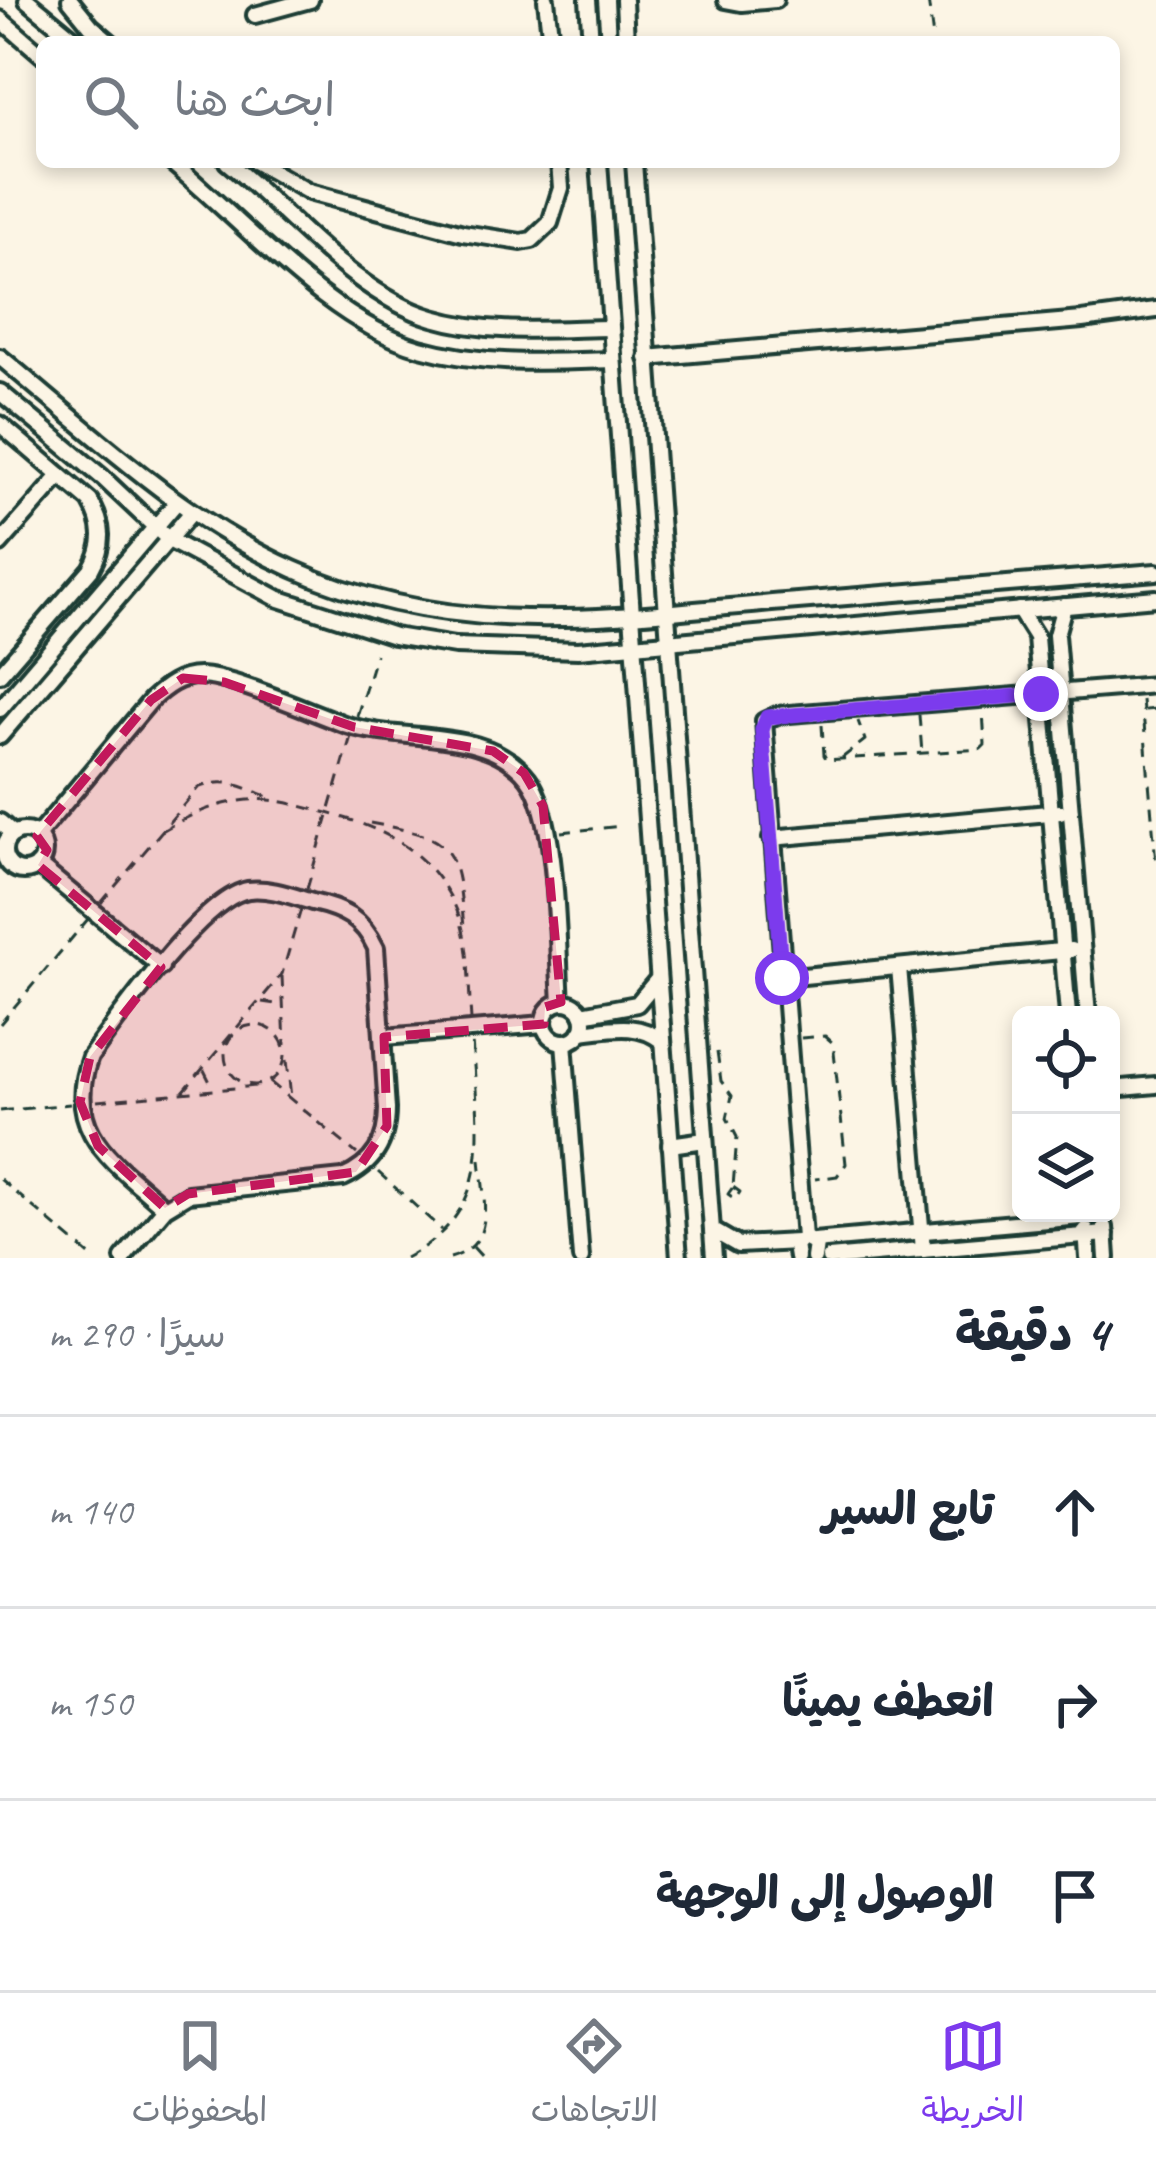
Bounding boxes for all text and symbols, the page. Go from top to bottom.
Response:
search box [36,36,1120,168]
icon: search [78,69,144,135]
text: ابحث هنا [174,72,335,129]
route end [1014,667,1068,721]
route start [755,951,809,1005]
map controls [1012,1006,1120,1222]
button: locate [1012,1006,1120,1114]
button: layers [1012,1114,1120,1222]
text: 4 دقيقة [955,1301,1108,1365]
text: سيرًا · 290 m [48,1310,226,1359]
icon: ahead [1042,1479,1108,1545]
text: تابع السير [823,1481,994,1538]
text: 140 m [48,1487,132,1536]
icon: right [1042,1671,1108,1737]
text: انعطف يمينًا [782,1673,994,1730]
text: 150 m [48,1679,132,1728]
icon: arrive [1042,1863,1108,1929]
text: الوصول إلى الوجهة [656,1865,994,1922]
tab: المحفوظات [132,2013,268,2139]
tab: الاتجاهات [531,2013,658,2139]
tab: الخريطة [921,2013,1024,2139]

